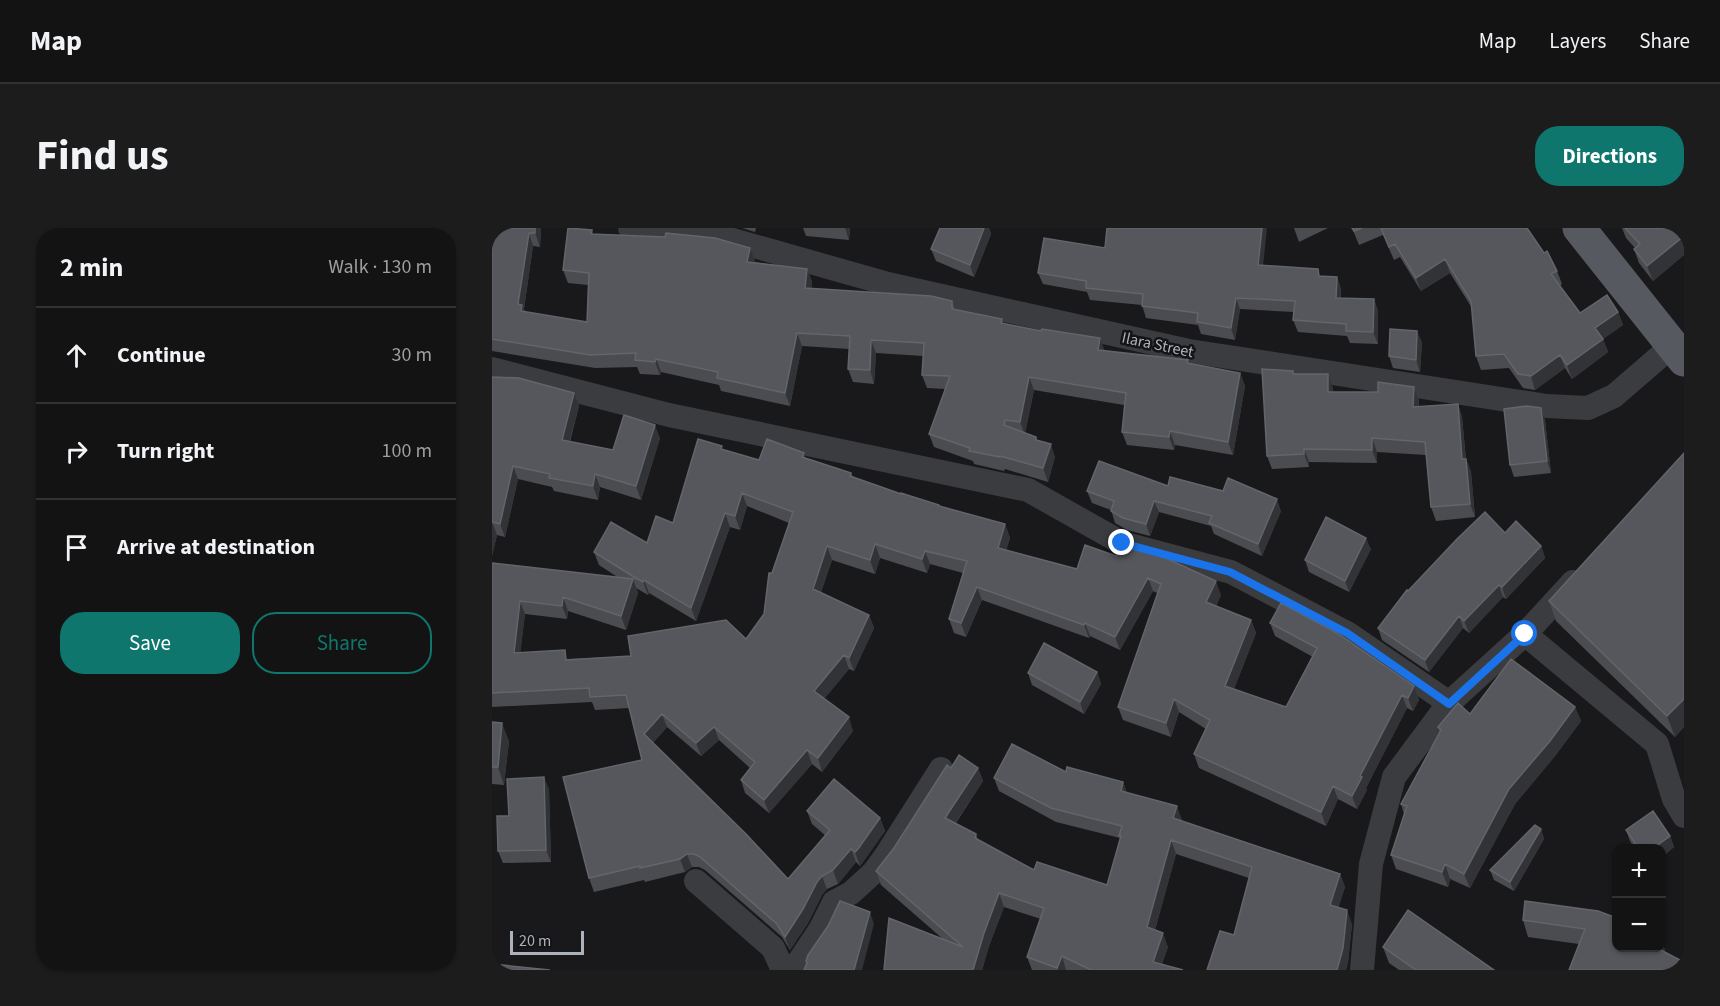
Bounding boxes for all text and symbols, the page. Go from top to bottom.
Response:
text: Map [30,21,82,61]
text: Map [1479,26,1516,56]
text: Layers [1549,26,1606,56]
text: Share [1639,26,1690,56]
text: Find us [36,126,169,186]
button: Directions [1535,126,1684,186]
text: 2 min [60,249,123,286]
text: Walk · 130 m [328,253,432,281]
street label: Ilara Street [1120,327,1196,363]
icon: ahead [60,339,93,372]
text: Continue [117,339,206,371]
text: 30 m [392,341,432,369]
icon: right [60,435,93,468]
text: Turn right [117,435,214,467]
text: 100 m [382,437,432,465]
route end [1108,529,1134,555]
icon: arrive [60,531,93,564]
text: Arrive at destination [117,531,315,563]
button: Save [60,612,240,674]
button: Share [252,612,432,674]
route start [1511,620,1537,646]
map controls [1612,844,1666,952]
button: + [1612,844,1666,898]
button: − [1612,898,1666,952]
scale bar [510,928,584,956]
text: 20 m [519,930,551,952]

